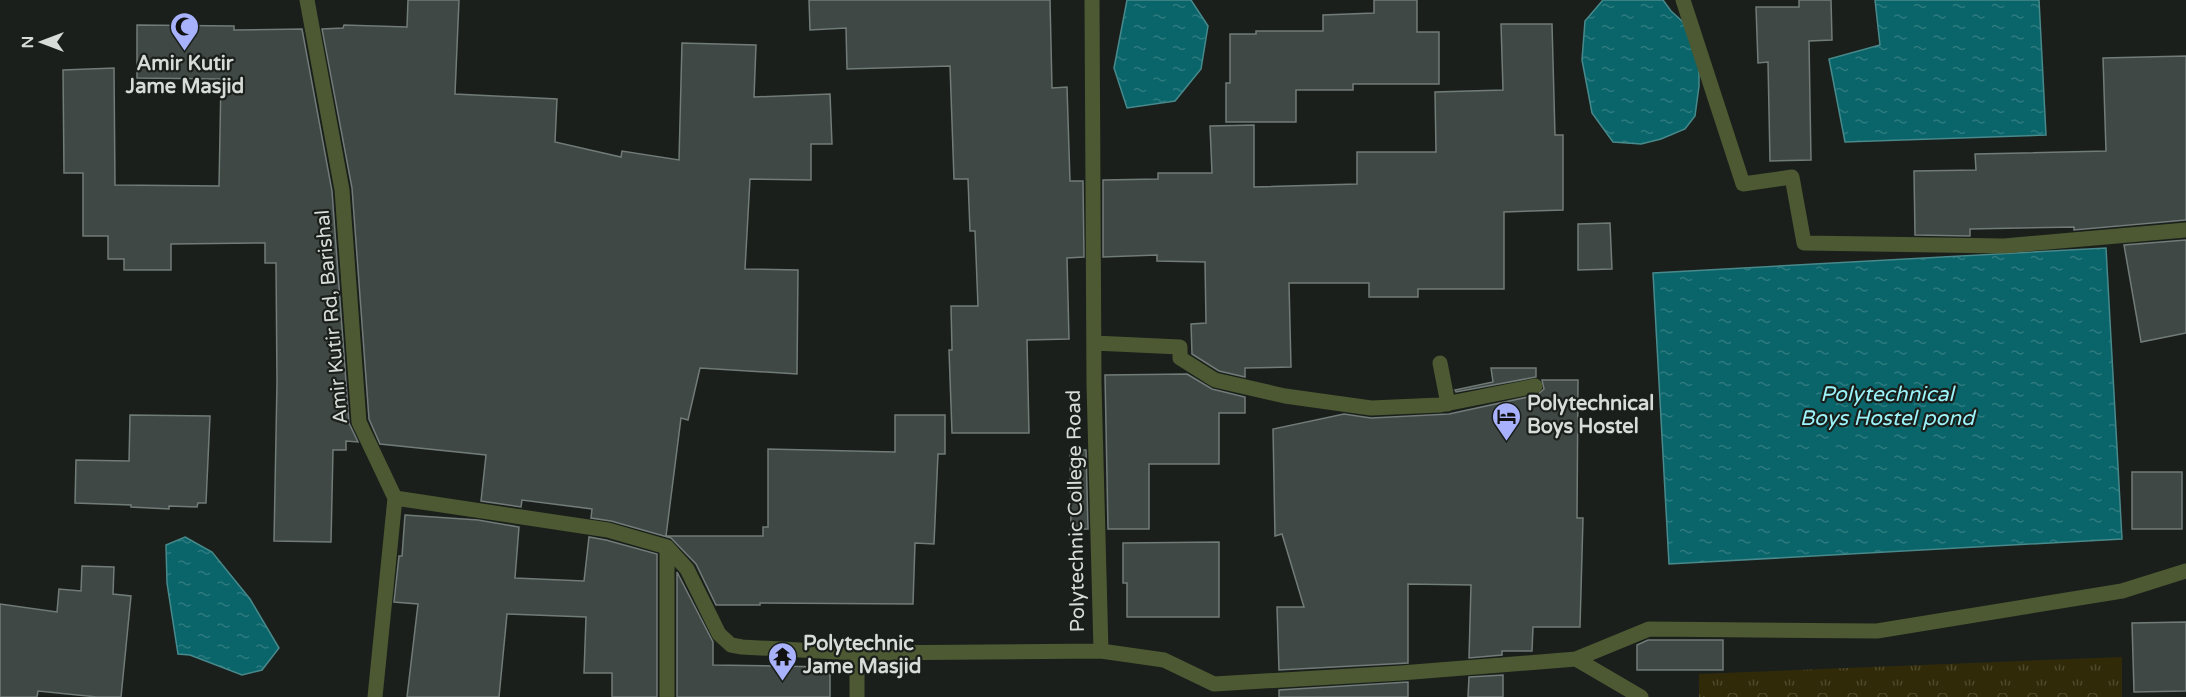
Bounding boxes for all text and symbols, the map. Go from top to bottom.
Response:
mosque icon: Amir Kutir Jame Masjid [169,10,201,52]
north arrow [12,12,72,72]
text: N [18,36,38,48]
place label: Amir Kutir Jame Masjid [125,52,244,99]
street label: Amir Kutir Rd, Barishal [311,209,353,425]
water label: Polytechnical Boys Hostel pond [1800,382,1977,431]
street label: Polytechnic College Road [1062,390,1090,632]
place label: Polytechnical Boys Hostel [1527,392,1654,439]
hotel icon: Polytechnical Boys Hostel [1490,400,1522,442]
place label: Polytechnic Jame Masjid [802,632,921,679]
temple icon: Polytechnic Jame Masjid [766,640,798,682]

